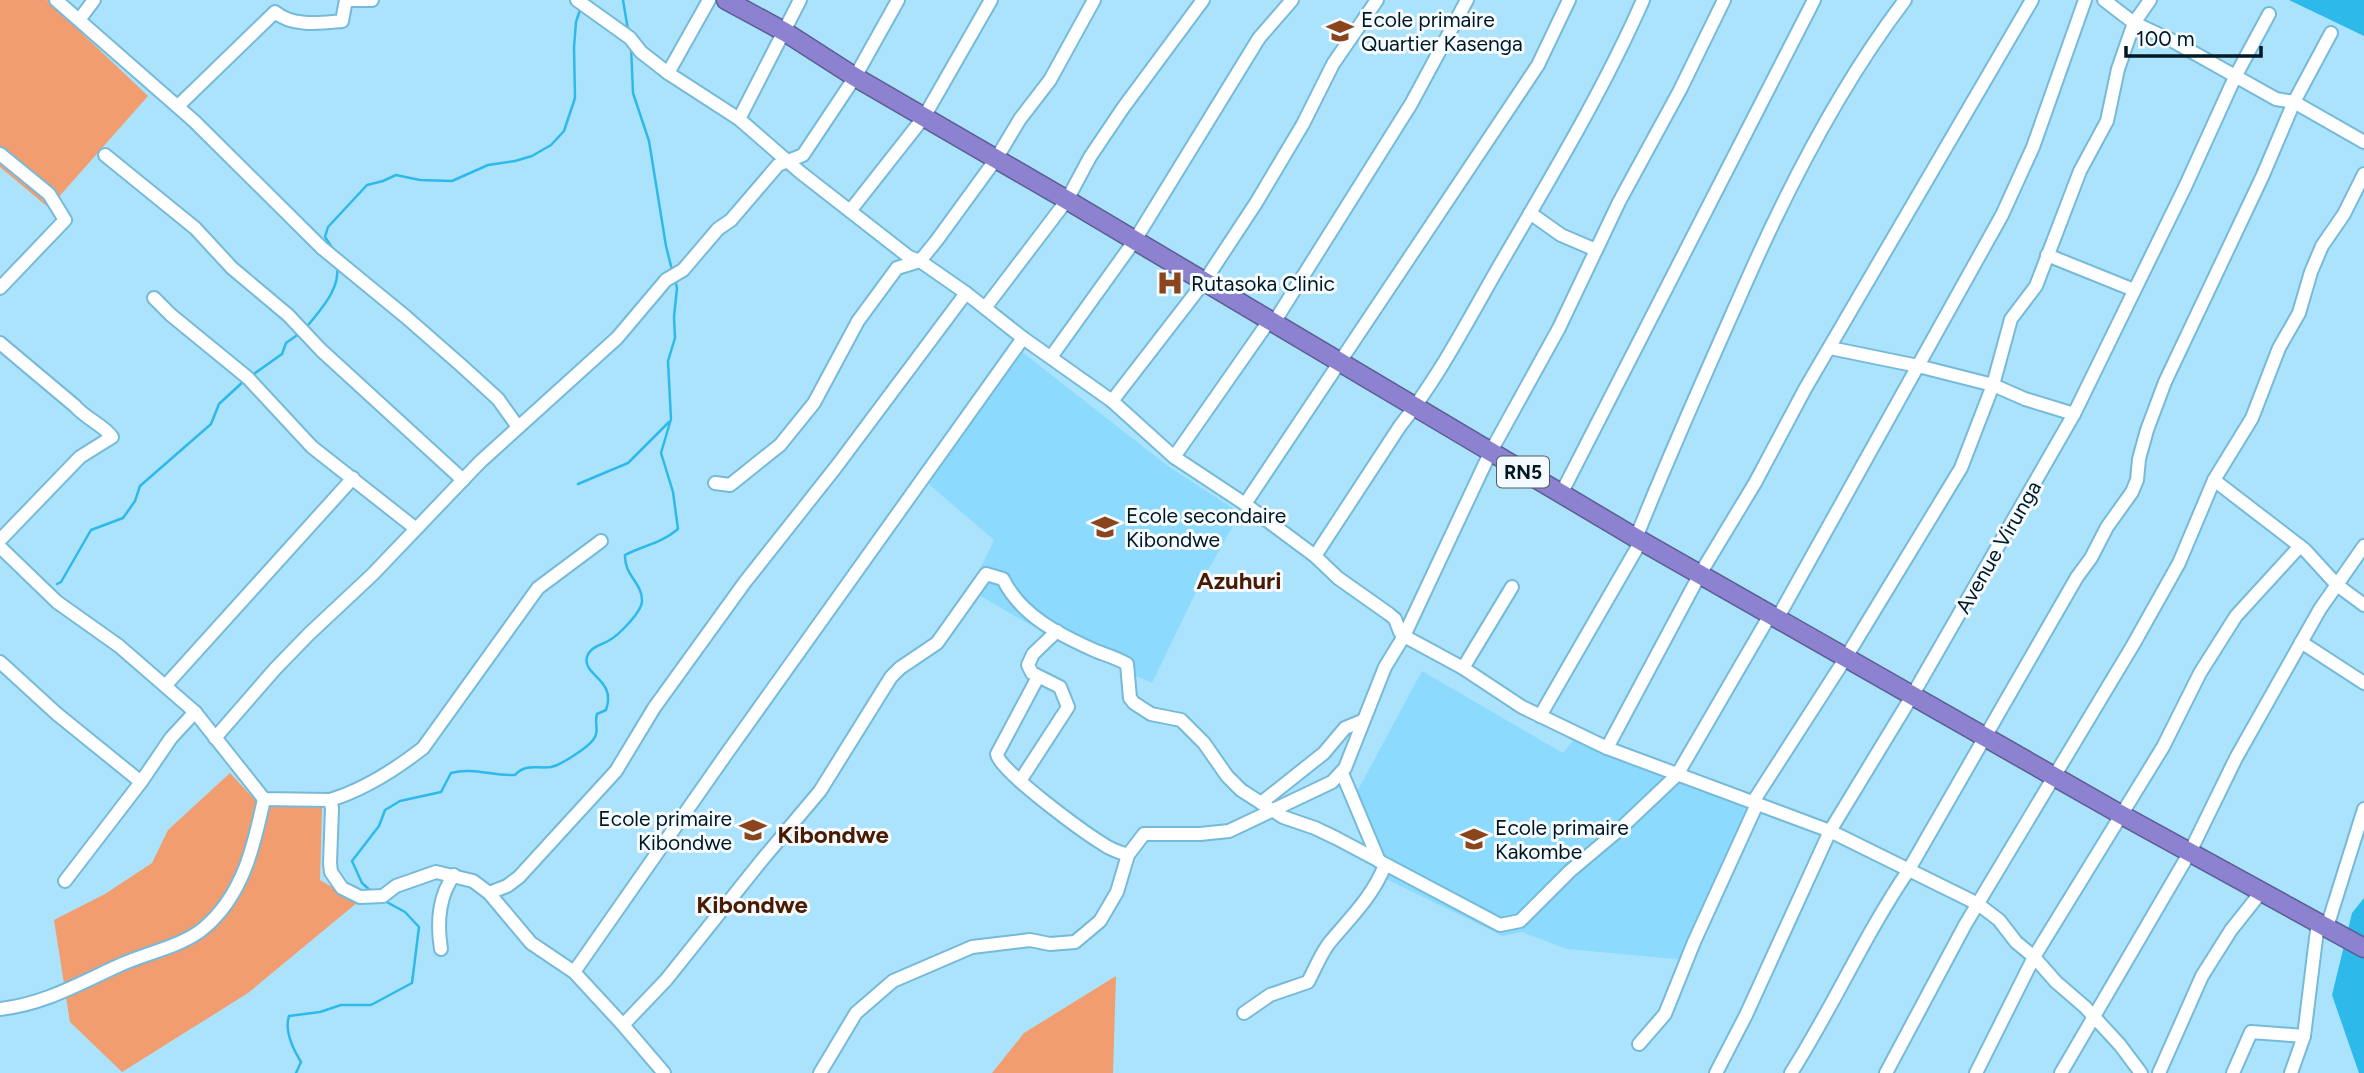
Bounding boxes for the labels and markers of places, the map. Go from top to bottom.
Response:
place label: Ecole primaire Quartier Kasenga [1361,7,1523,56]
school or university icon: Ecole primaire Quartier Kasenga [1325,16,1355,46]
hospital icon: Rutasoka Clinic [1155,268,1185,298]
place label: Rutasoka Clinic [1191,271,1335,296]
place label: Ecole secondaire Kibondwe [1126,503,1286,552]
school or university icon: Ecole secondaire Kibondwe [1090,512,1120,542]
place label: Ecole primaire Kibondwe [598,806,732,855]
school or university icon: Ecole primaire Kibondwe [738,815,768,845]
place label: Ecole primaire Kakombe [1495,815,1629,864]
school or university icon: Ecole primaire Kakombe [1459,824,1489,854]

